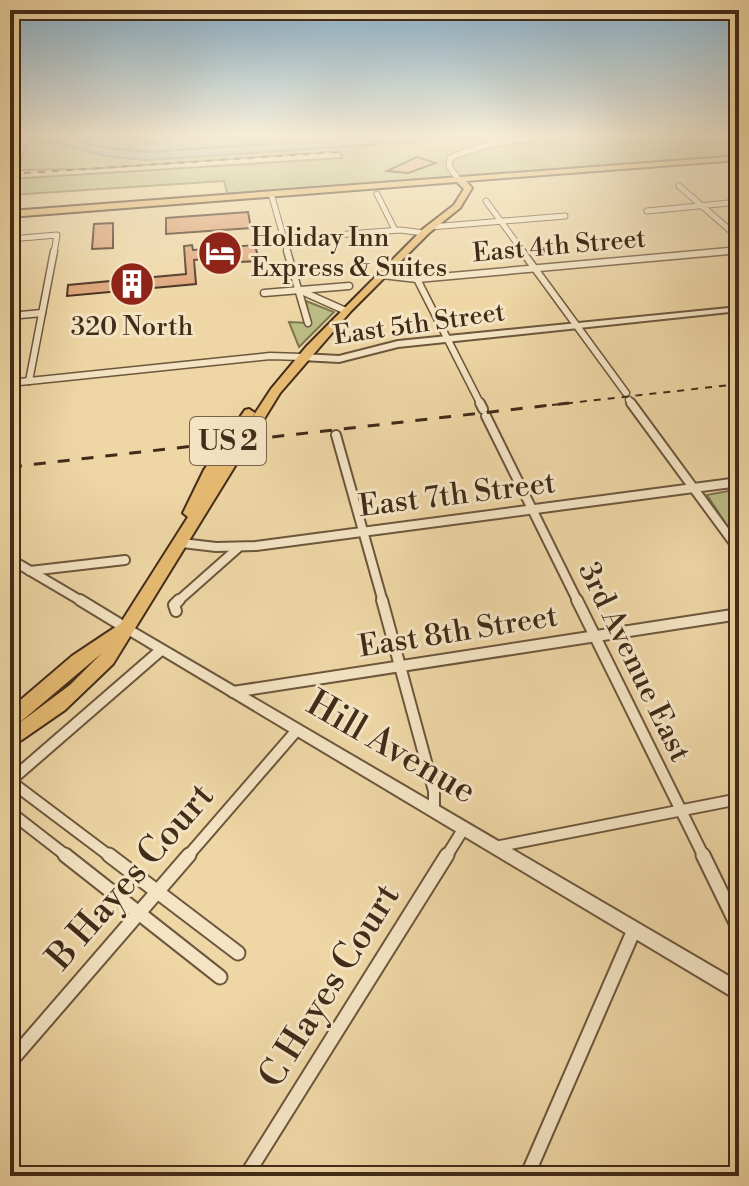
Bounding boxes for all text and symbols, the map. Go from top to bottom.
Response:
place label: Holiday Inn Express & Suites [251,222,447,284]
street label: East 4th Street [471,222,647,270]
hotel icon: Holiday Inn Express & Suites [196,229,244,277]
building icon: 320 North [108,260,156,308]
street label: East 5th Street [331,296,507,352]
place label: 320 North [71,311,193,343]
road number: US 2 [190,417,266,465]
street label: East 7th Street [357,464,558,526]
street label: 3rd Avenue East [569,556,699,768]
street label: East 8th Street [356,597,561,666]
street label: Hill Avenue [298,681,484,815]
street label: B Hayes Court [37,774,224,980]
street label: C Hayes Court [249,875,411,1096]

